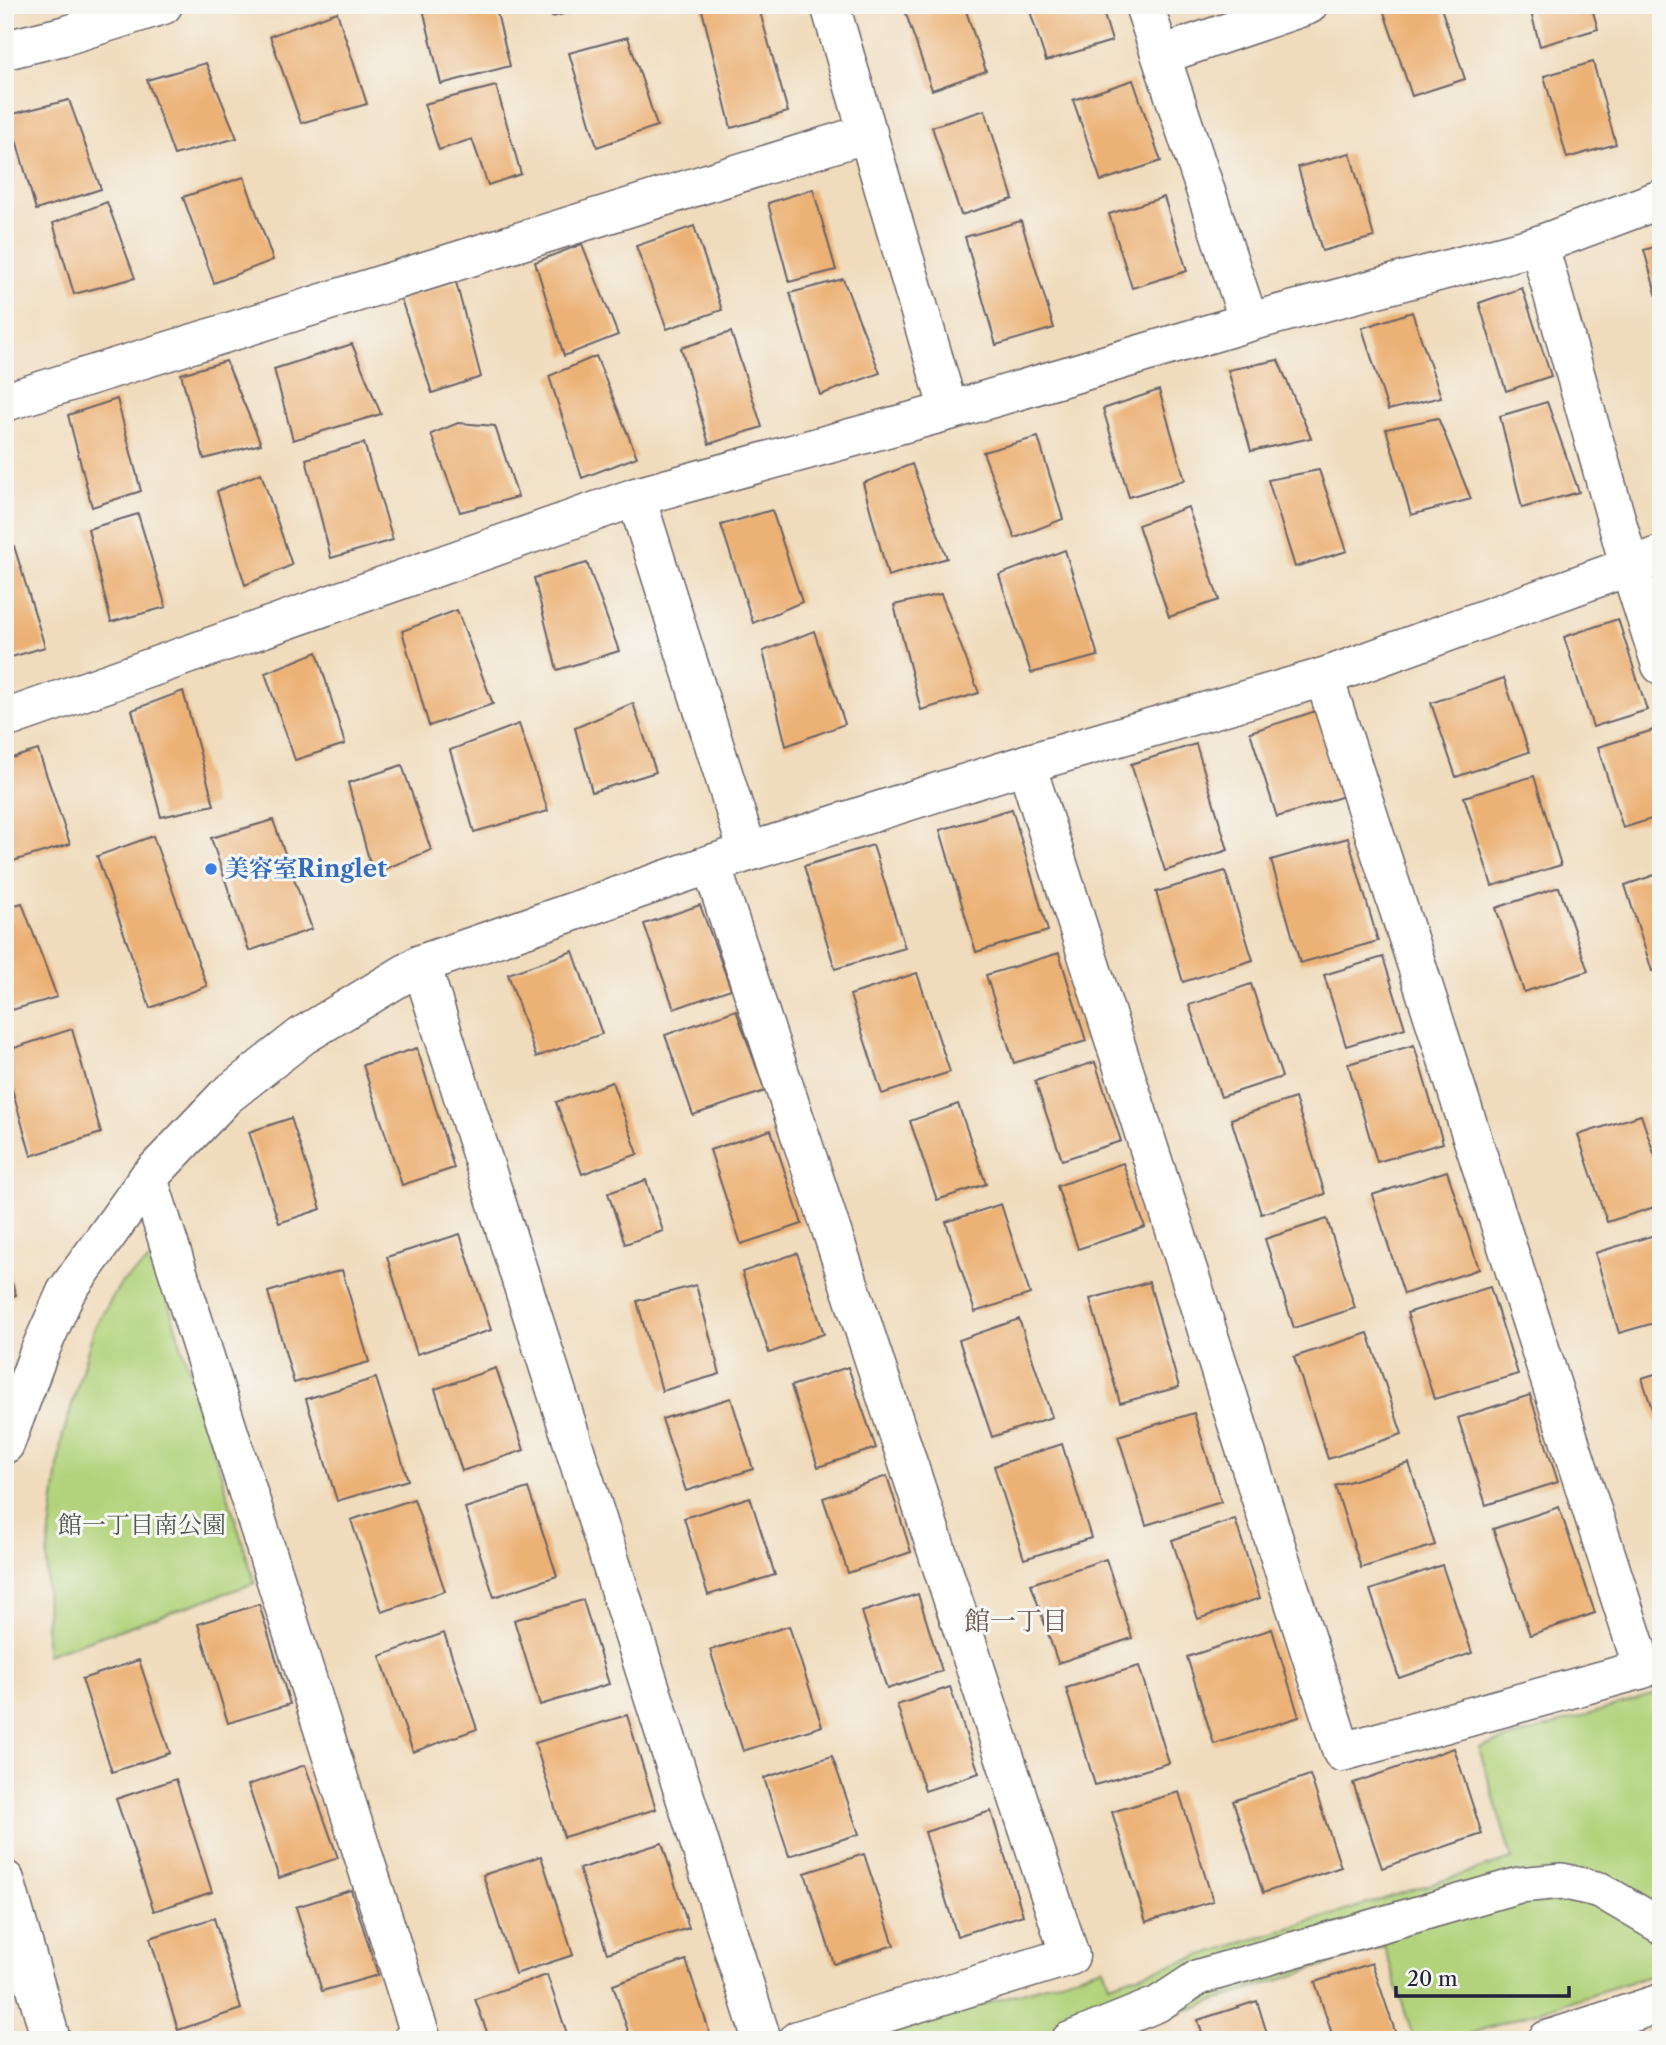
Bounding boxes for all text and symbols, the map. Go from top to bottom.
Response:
place label: 美容室Ringlet [225,854,387,883]
marker: 美容室Ringlet [203,861,219,877]
park label: 館一丁目南公園 [58,1510,226,1539]
district label: 館一丁目 [964,1605,1068,1637]
scale bar [1396,1954,1570,1998]
text: 20 m [1407,1966,1458,1991]

